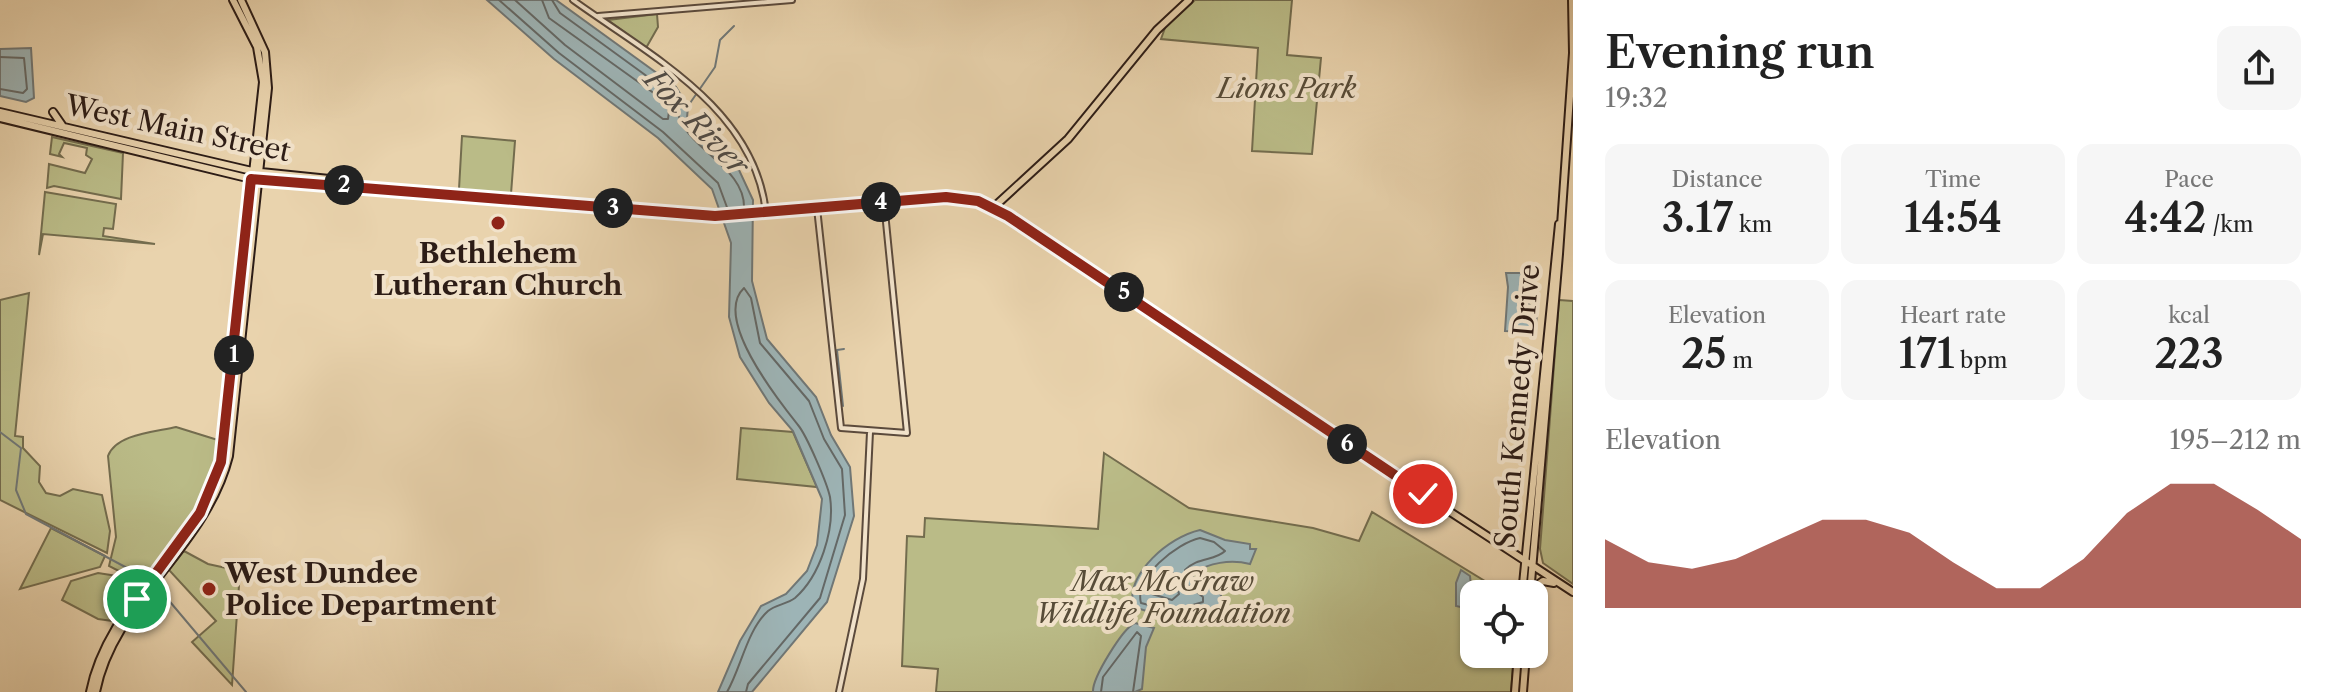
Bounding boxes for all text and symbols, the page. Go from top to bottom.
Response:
text: Evening run [1605,25,1875,79]
button: share [2217,26,2301,110]
water label: Fox River [636,59,758,185]
park label: Lions Park [1215,71,1357,105]
text: 19:32 [1605,82,1668,114]
street label: West Main Street [61,87,294,168]
pin: 2 [324,165,364,205]
text: Distance [1671,166,1763,193]
text: Time [1925,166,1981,193]
text: Pace [2164,166,2214,193]
text: 2 [338,171,351,198]
pin: 4 [861,182,901,222]
pin: 3 [593,188,633,228]
text: 4 [874,188,888,215]
text: 3.17 [1662,193,1733,242]
text: 14:54 [1904,193,2002,242]
text: 4:42 [2124,193,2207,242]
text: 3 [607,194,619,221]
text: km [1733,211,1772,238]
text: /km [2207,211,2254,238]
marker: Bethlehem Lutheran Church [489,214,507,232]
place label: Bethlehem Lutheran Church [373,236,623,302]
street label: South Kennedy Drive [1488,262,1546,550]
pin: 5 [1104,272,1144,312]
text: 5 [1118,278,1130,305]
text: Elevation [1668,302,1766,329]
text: Heart rate [1900,302,2006,329]
text: kcal [2168,302,2210,329]
text: 25 [1681,329,1727,378]
text: 171 [1899,329,1954,378]
text: 223 [2154,329,2224,378]
pin: 1 [214,335,254,375]
text: 1 [229,341,239,368]
text: m [1727,347,1753,374]
text: bpm [1954,347,2007,374]
pin: 6 [1327,424,1367,464]
text: Elevation [1605,424,1721,456]
text: 195–212 m [2169,424,2301,456]
text: 6 [1340,430,1354,457]
pin [1389,460,1457,528]
icon: check [1401,472,1445,516]
place label: West Dundee Police Department [224,556,497,622]
park label: Max McGraw Wildlife Foundation [1035,564,1291,630]
pin [103,565,171,633]
icon: arrive [115,577,159,621]
marker: West Dundee Police Department [200,580,218,598]
map controls [1460,580,1548,668]
button: locate [1460,580,1548,668]

